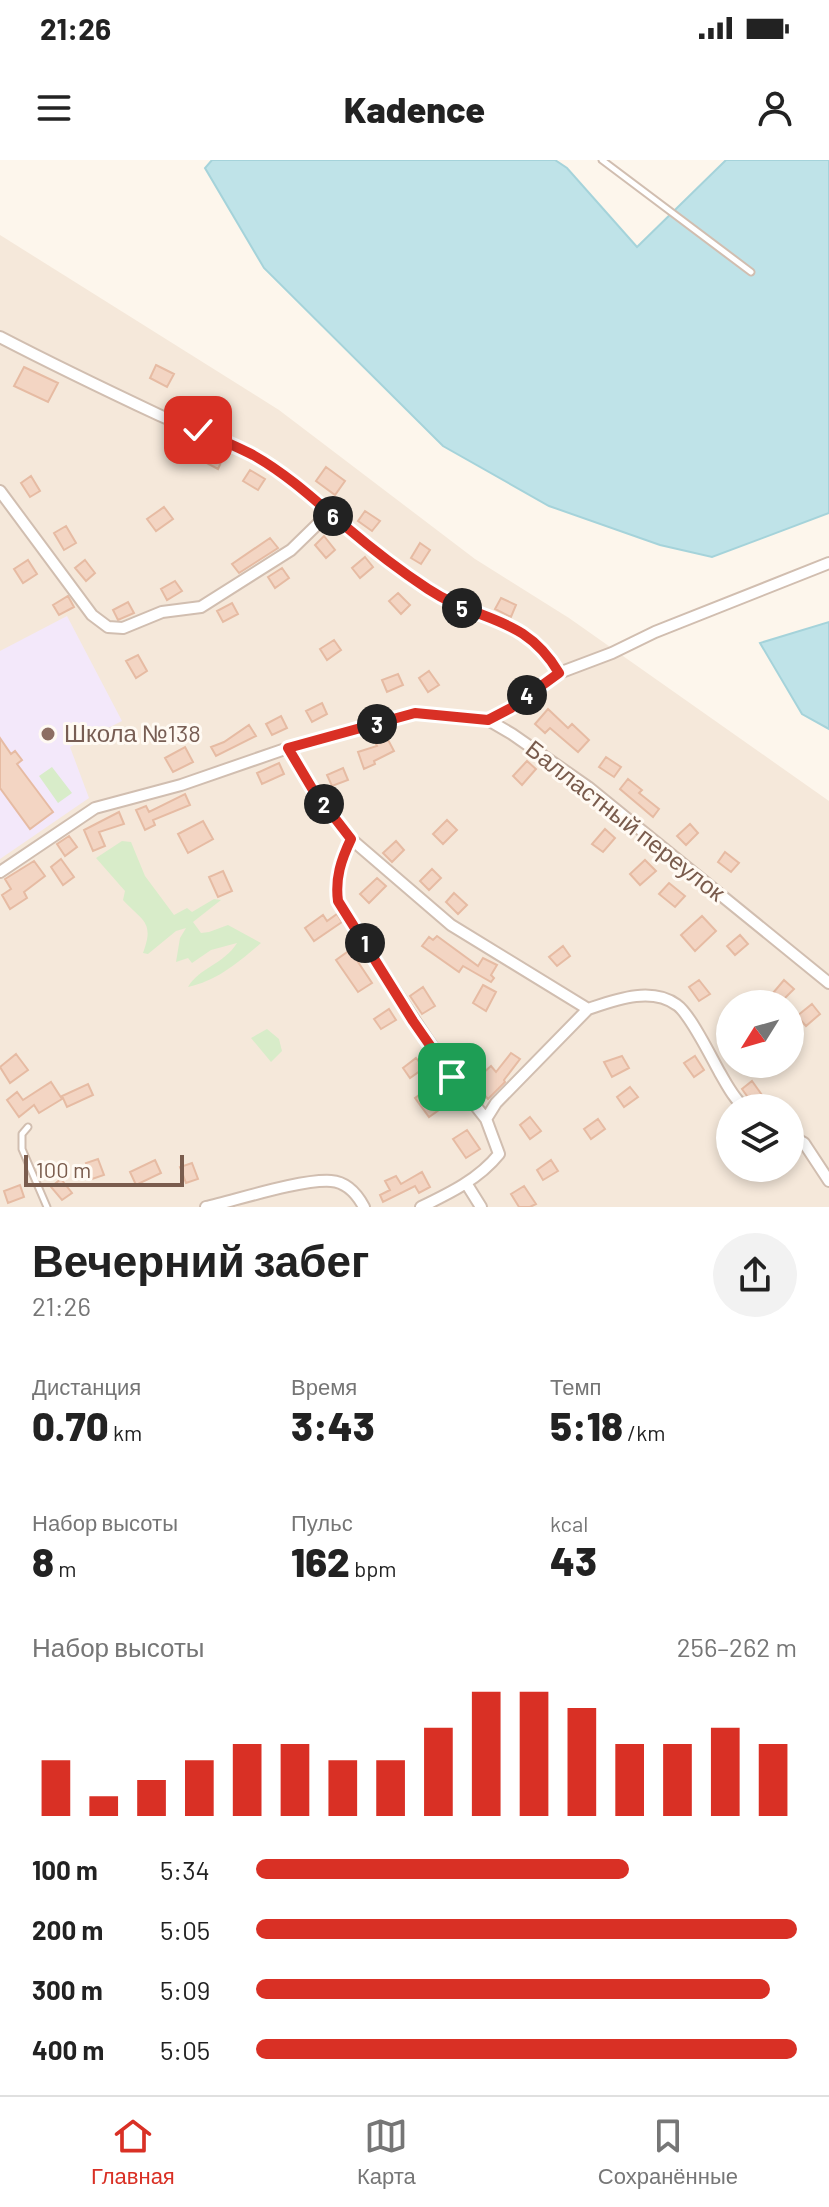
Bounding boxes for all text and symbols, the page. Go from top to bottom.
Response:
text: 21:26 [40,10,111,46]
icon: menu [32,86,76,130]
icon: person [753,86,797,130]
text: Kadence [344,87,485,130]
pin [164,396,232,464]
icon: check [176,408,220,452]
pin: 6 [313,496,353,536]
text: 6 [327,503,339,529]
pin: 5 [442,588,482,628]
text: 5 [456,595,468,621]
pin: 4 [507,675,547,715]
text: 4 [520,682,534,708]
pin: 3 [357,704,397,744]
text: 3 [371,711,383,737]
place label: Школа №138 [64,718,201,747]
marker: Школа №138 [39,725,57,743]
street label: Балластный переулок [521,733,732,907]
pin: 2 [304,784,344,824]
text: 2 [318,791,330,817]
pin: 1 [345,923,385,963]
text: 1 [361,930,369,956]
north arrow [716,990,804,1078]
map controls [716,990,804,1182]
pin [418,1043,486,1111]
icon: arrive [430,1055,474,1099]
button: layers [716,1094,804,1182]
scale bar [24,1151,184,1187]
text: 100 m [36,1156,91,1182]
text: Вечерний забег [32,1233,369,1286]
button: share [713,1233,797,1317]
text: 21:26 [32,1290,91,1321]
text: Дистанция [32,1373,141,1399]
text: Время [291,1373,357,1399]
text: Темп [550,1373,601,1399]
text: 0.70 [32,1401,109,1449]
text: 3:43 [291,1401,375,1449]
text: 5:18 [550,1401,623,1449]
text: km [109,1419,142,1445]
text: /km [623,1419,665,1445]
text: Набор высоты [32,1509,178,1535]
text: Пульс [291,1509,353,1535]
text: kcal [550,1510,588,1536]
text: 43 [550,1536,597,1584]
text: 8 [32,1537,54,1585]
text: 162 [291,1537,350,1585]
text: m [54,1555,77,1581]
text: bpm [350,1555,397,1581]
text: Набор высоты [32,1631,205,1662]
text: 256–262 m [677,1631,797,1662]
text: 100 m [32,1854,98,1885]
text: 5:34 [160,1854,210,1885]
text: 200 m [32,1914,103,1945]
text: 5:05 [160,1914,210,1945]
text: 300 m [32,1974,103,2005]
text: 5:09 [160,1974,210,2005]
text: 400 m [32,2034,104,2065]
text: 5:05 [160,2034,210,2065]
tab: Главная [91,2114,175,2190]
tab: Карта [357,2114,416,2190]
tab: Сохранённые [598,2114,738,2190]

